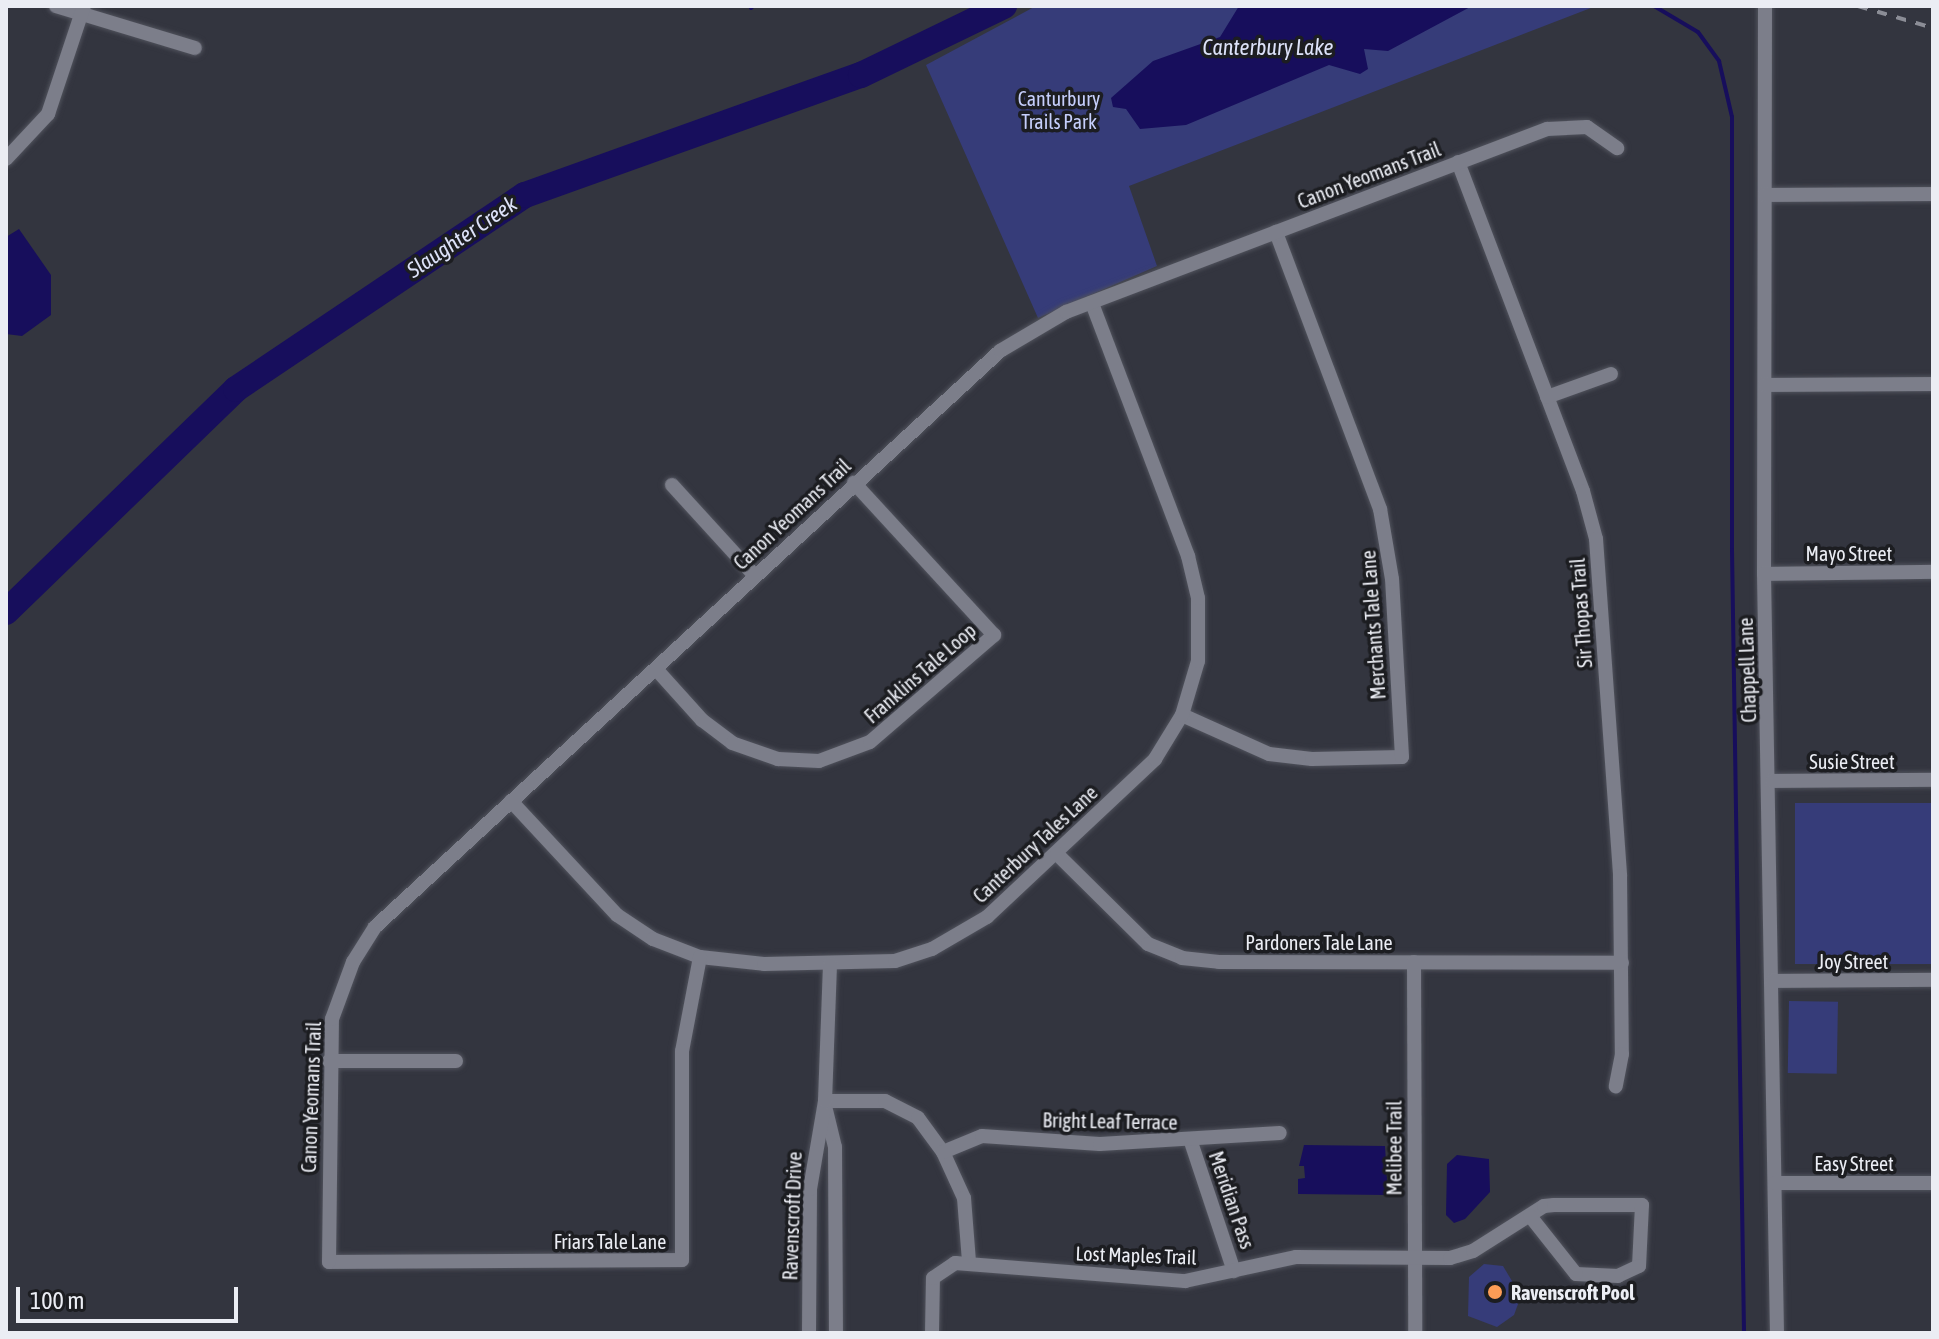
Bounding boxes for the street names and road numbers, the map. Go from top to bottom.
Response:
street label: Canon Yeomans Trail [1294,137,1444,213]
street label: Canon Yeomans Trail [728,454,856,574]
street label: Mayo Street [1806,541,1892,565]
street label: Merchants Tale Lane [1356,550,1390,700]
street label: Sir Thopas Trail [1565,557,1597,669]
street label: Chappell Lane [1733,617,1761,723]
street label: Franklins Tale Loop [859,618,981,728]
street label: Susie Street [1809,749,1895,773]
street label: Canterbury Tales Lane [968,780,1102,908]
street label: Pardoners Tale Lane [1245,930,1393,954]
street label: Joy Street [1818,949,1888,973]
street label: Canon Yeomans Trail [296,1021,326,1173]
street label: Melibee Trail [1382,1101,1406,1195]
street label: Bright Leaf Terrace [1042,1108,1178,1134]
street label: Meridian Pass [1204,1148,1260,1252]
street label: Ravenscroft Drive [778,1151,806,1281]
street label: Easy Street [1814,1151,1894,1175]
street label: Friars Tale Lane [554,1229,666,1253]
street label: Lost Maples Trail [1075,1241,1197,1269]

